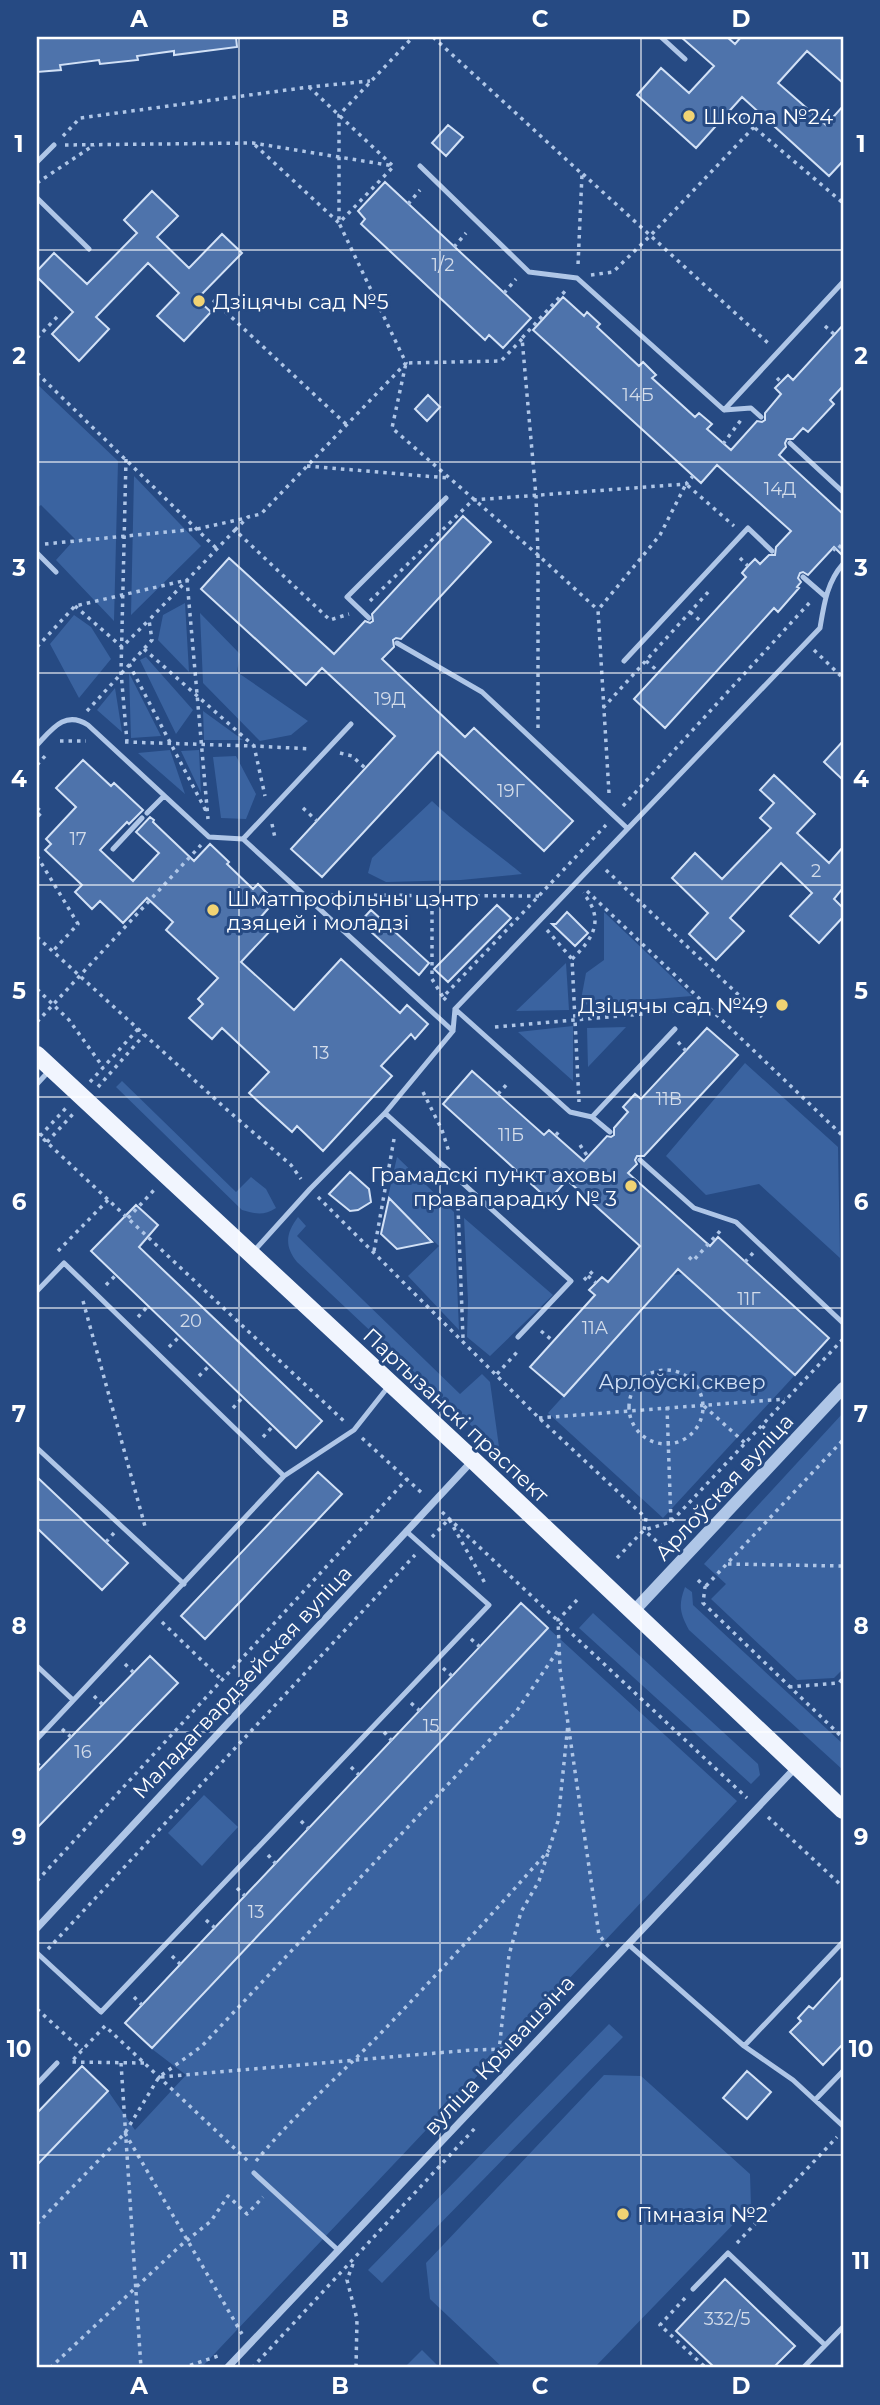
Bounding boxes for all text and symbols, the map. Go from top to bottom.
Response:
text: A [129,5,148,33]
text: B [331,5,349,33]
text: C [532,5,549,33]
text: D [732,5,751,33]
place label: Школа №24 [703,104,833,129]
marker: Школа №24 [681,108,697,124]
text: 1 [14,130,24,158]
text: 1 [856,130,866,158]
house number: 1/2 [432,254,454,276]
place label: Дзіцячы сад №5 [213,289,389,314]
marker: Дзіцячы сад №5 [191,293,207,309]
text: 2 [12,342,26,370]
text: 2 [854,342,868,370]
house number: 14Б [622,384,654,406]
house number: 14Д [764,478,796,500]
text: 3 [11,554,26,582]
text: 3 [853,554,868,582]
house number: 19Д [374,688,406,710]
text: 4 [11,765,27,793]
text: 4 [853,765,869,793]
house number: 19Г [497,780,526,802]
house number: 17 [69,828,87,850]
house number: 2 [811,860,821,882]
place label: Шматпрофільны цэнтр дзяцей і моладзі [227,886,479,935]
marker: Шматпрофільны цэнтр дзяцей і моладзі [205,902,221,918]
text: 5 [12,977,26,1005]
text: 5 [854,977,868,1005]
place label: Дзіцячы сад №49 [578,993,768,1018]
marker: Дзіцячы сад №49 [774,997,790,1013]
house number: 13 [313,1042,329,1064]
house number: 11В [656,1088,682,1110]
house number: 11Б [498,1124,524,1146]
place label: Грамадскі пункт аховы правапарадку № 3 [370,1162,617,1211]
marker: Грамадскі пункт аховы правапарадку № 3 [623,1178,639,1194]
text: 6 [12,1188,27,1216]
text: 6 [854,1188,869,1216]
house number: 11Г [737,1288,761,1310]
house number: 20 [180,1310,202,1332]
house number: 11А [582,1317,609,1339]
street label: Партызанскі праспект [358,1322,554,1508]
park label: Арлоўскі сквер [598,1369,766,1394]
text: 7 [12,1400,26,1428]
text: 7 [854,1400,868,1428]
street label: Арлоўская вуліца [650,1408,798,1566]
street label: Маладагвардзейская вуліца [127,1560,357,1804]
text: 8 [11,1612,27,1640]
text: 8 [853,1612,869,1640]
house number: 15 [423,1715,439,1737]
house number: 16 [74,1741,92,1763]
text: 9 [12,1823,26,1851]
text: 9 [854,1823,868,1851]
house number: 13 [248,1901,264,1923]
street label: вуліца Крывашэіна [419,1970,579,2140]
text: 10 [7,2035,31,2063]
text: 10 [849,2035,873,2063]
place label: Гімназія №2 [637,2202,768,2227]
marker: Гімназія №2 [615,2206,631,2222]
text: 11 [10,2247,28,2275]
text: 11 [852,2247,870,2275]
house number: 332/5 [704,2308,750,2330]
text: A [129,2372,148,2400]
text: B [331,2372,349,2400]
text: C [532,2372,549,2400]
text: D [732,2372,751,2400]

